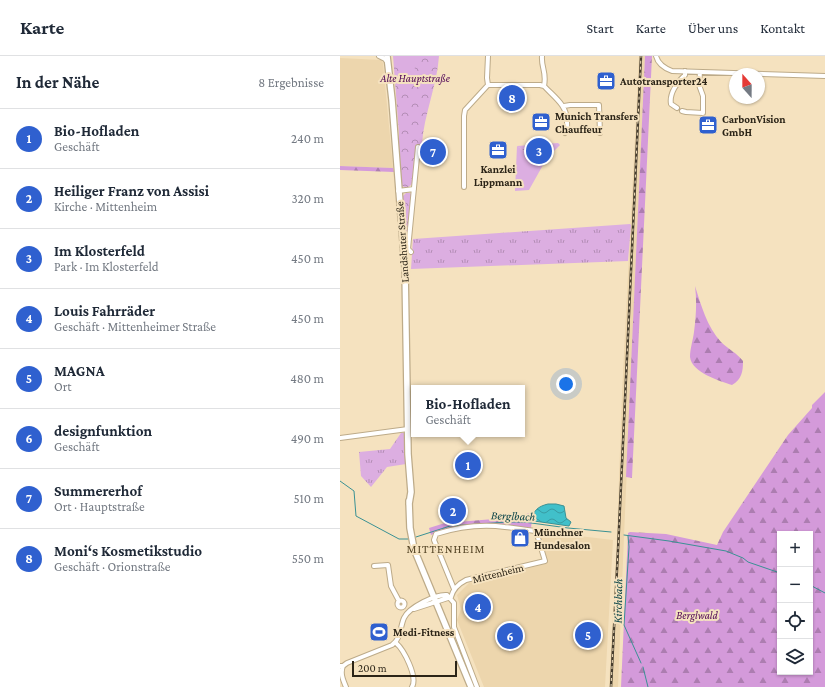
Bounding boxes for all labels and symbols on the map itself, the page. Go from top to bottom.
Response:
north arrow [729,68,765,104]
office icon: Autotransporter24 [595,70,617,92]
park label: Alte Hauptstraße [379,72,451,85]
place label: Autotransporter24 [619,75,708,87]
pin: 8 [499,83,525,113]
place label: Munich Transfers Chauffeur [555,110,638,135]
office icon: Munich Transfers Chauffeur [530,111,552,133]
place label: CarbonVision GmbH [722,113,786,138]
office icon: CarbonVision GmbH [697,114,719,136]
pin: 3 [526,136,552,166]
pin: 7 [420,137,446,167]
office icon: Kanzlei Lippmann [487,139,509,161]
place label: Kanzlei Lippmann [474,163,523,188]
street label: Landshuter Straße [393,201,411,283]
your location [556,374,576,394]
pin: 1 [455,450,481,480]
pin: 2 [440,496,466,526]
water label: Berglbach [491,508,536,524]
place label: Münchner Hundesalon [534,526,591,551]
shop icon: Münchner Hundesalon [509,527,531,549]
district label: MITTENHEIM [406,542,486,556]
street label: Mittenheim [471,561,525,585]
water label: Kirchbach [611,578,625,624]
pin: 4 [465,592,491,622]
park label: Berglwald [676,609,719,622]
pin: 5 [575,620,601,650]
sports icon: Medi-Fitness [368,621,390,643]
pin: 6 [497,621,523,651]
place label: Medi-Fitness [393,626,455,638]
scale bar [352,659,457,678]

